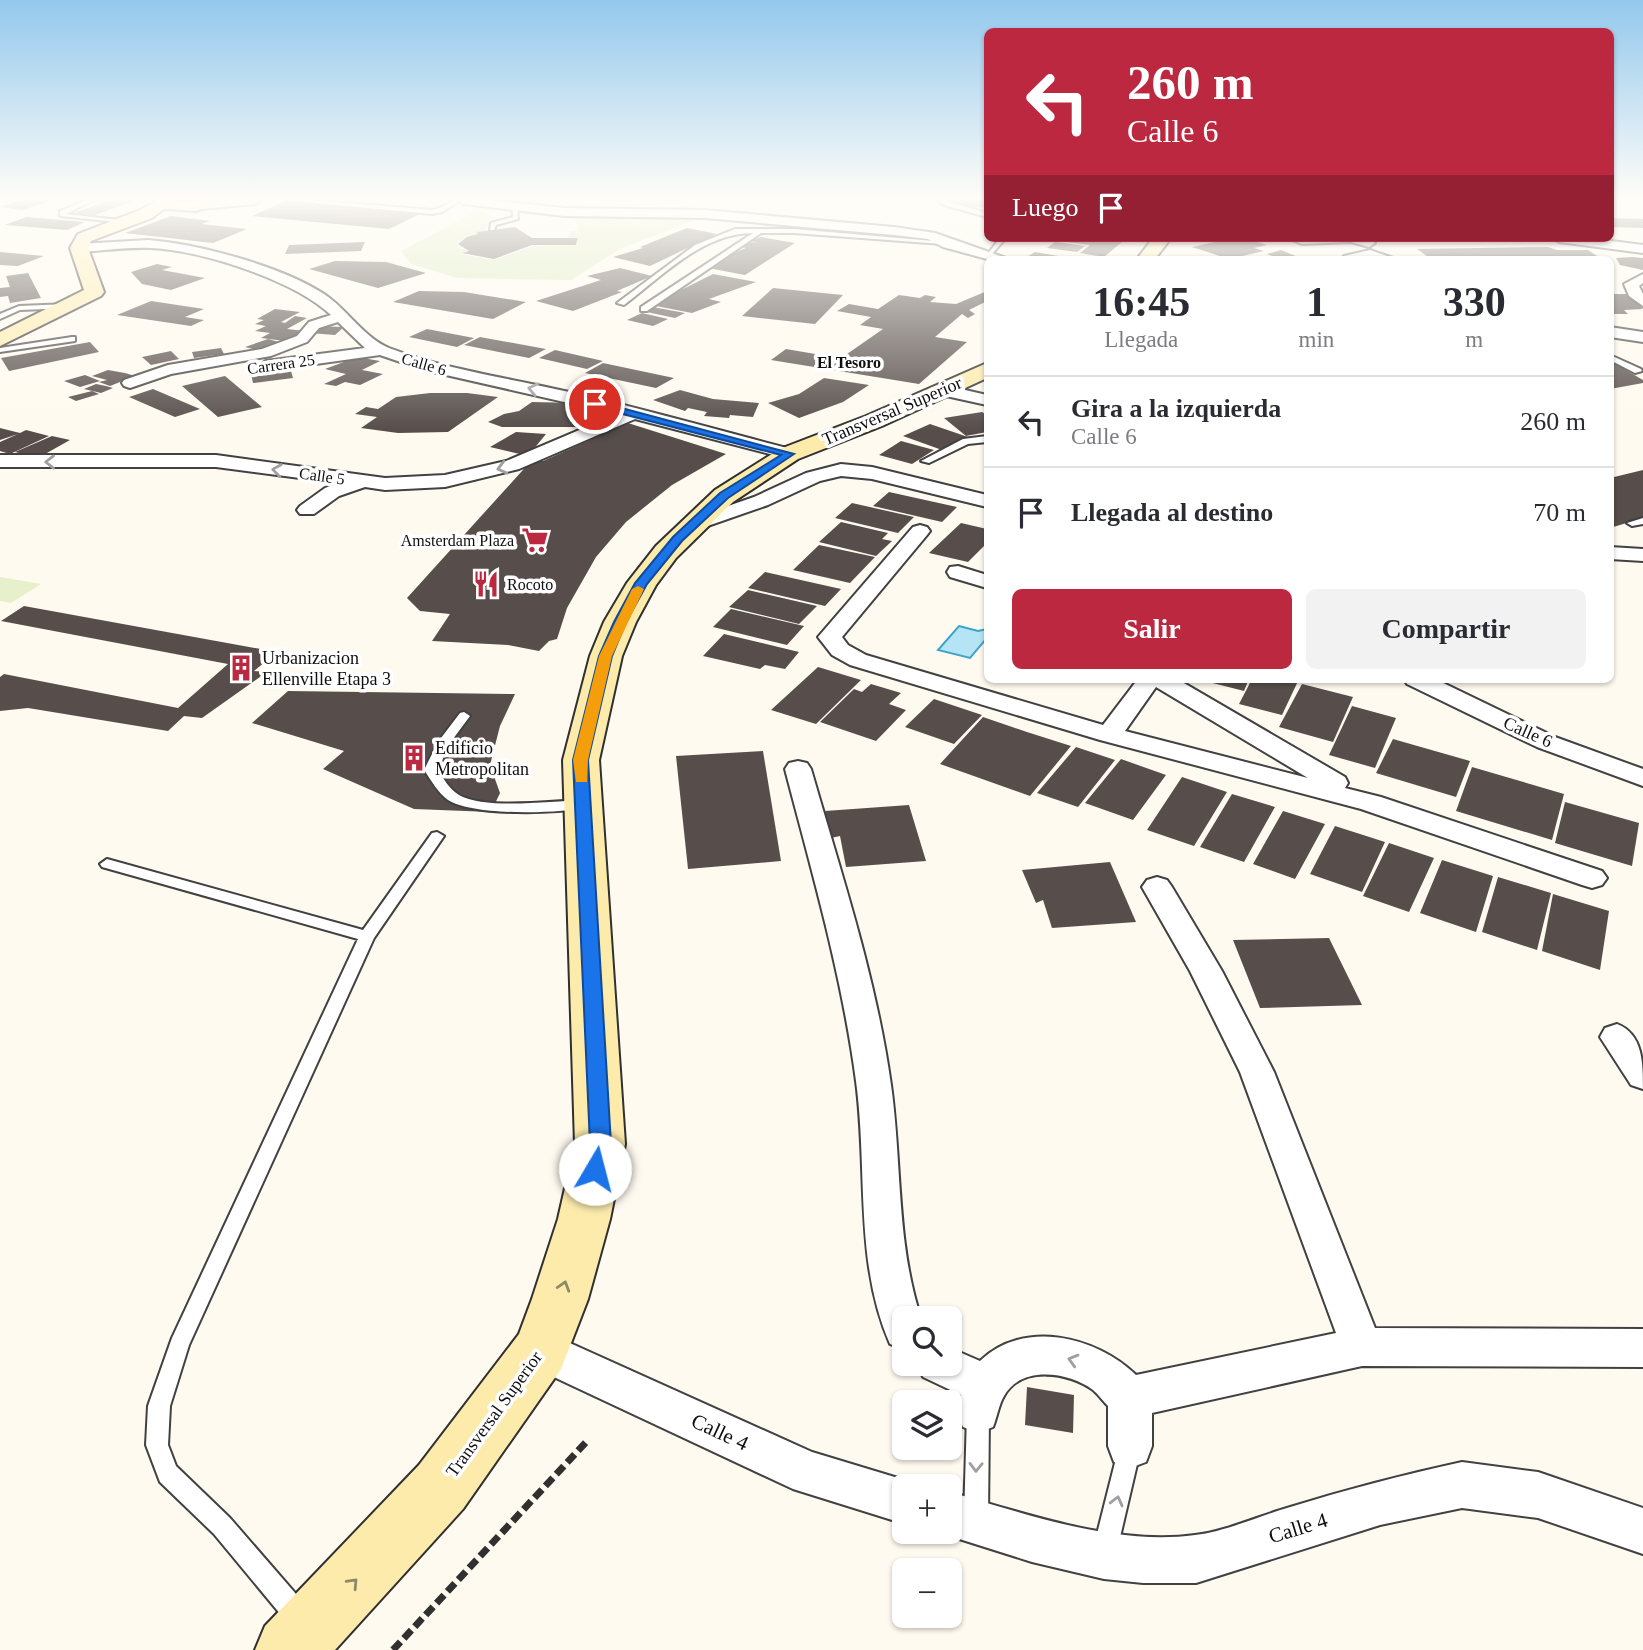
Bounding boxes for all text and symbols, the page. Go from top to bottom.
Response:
text: 260 m [1127,55,1254,110]
icon: left [1012,56,1103,147]
text: Calle 6 [1127,113,1219,149]
icon: arrive [1092,189,1130,227]
text: Luego [1012,193,1078,222]
text: 16:45 [1092,279,1190,325]
text: 1 [1306,279,1327,325]
text: 330 [1443,279,1506,325]
text: Llegada [1104,327,1178,352]
text: min [1299,327,1334,352]
text: m [1465,327,1483,352]
street label: Calle 6 [400,350,448,378]
street label: Carrera 25 [246,351,316,377]
district label: El Tesoro [817,354,881,371]
street label: Transversal Superior [819,373,965,449]
pin [565,374,625,434]
one-way arrow [527,383,539,398]
icon: arrive [576,385,614,423]
text: Gira a la izquierda [1071,394,1281,423]
icon: left [1012,403,1050,441]
text: 260 m [1520,407,1586,436]
text: Calle 6 [1071,424,1137,449]
one-way arrow [44,454,55,470]
one-way arrow [496,460,508,474]
one-way arrow [271,462,283,477]
street label: Calle 5 [298,464,346,488]
icon: arrive [1012,494,1050,532]
text: Llegada al destino [1071,498,1273,527]
text: 70 m [1533,498,1586,527]
supermarket icon: Amsterdam Plaza [520,525,550,555]
place label: Amsterdam Plaza [401,532,514,549]
restaurant icon: Rocoto [471,569,501,599]
place label: Rocoto [507,576,553,593]
button: Salir [1012,589,1292,669]
button: Compartir [1306,589,1586,669]
place label: Urbanizacion Ellenville Etapa 3 [262,648,391,689]
building icon: Urbanizacion Ellenville Etapa 3 [226,653,256,683]
street label: Calle 6 [1500,712,1556,752]
place label: Edificio Metropolitan [435,738,529,779]
building icon: Edificio Metropolitan [399,743,429,773]
position arrow [558,1132,632,1206]
one-way arrow [556,1280,571,1292]
map controls [892,1306,962,1628]
button: search [892,1306,962,1376]
street label: Transversal Superior [442,1348,546,1480]
one-way arrow [1068,1354,1080,1369]
button: layers [892,1390,962,1460]
street label: Calle 4 [688,1408,753,1456]
one-way arrow [968,1463,984,1473]
button: + [892,1474,962,1544]
one-way arrow [1109,1495,1123,1507]
street label: Calle 4 [1266,1508,1331,1548]
button: − [892,1558,962,1628]
one-way arrow [345,1578,357,1591]

